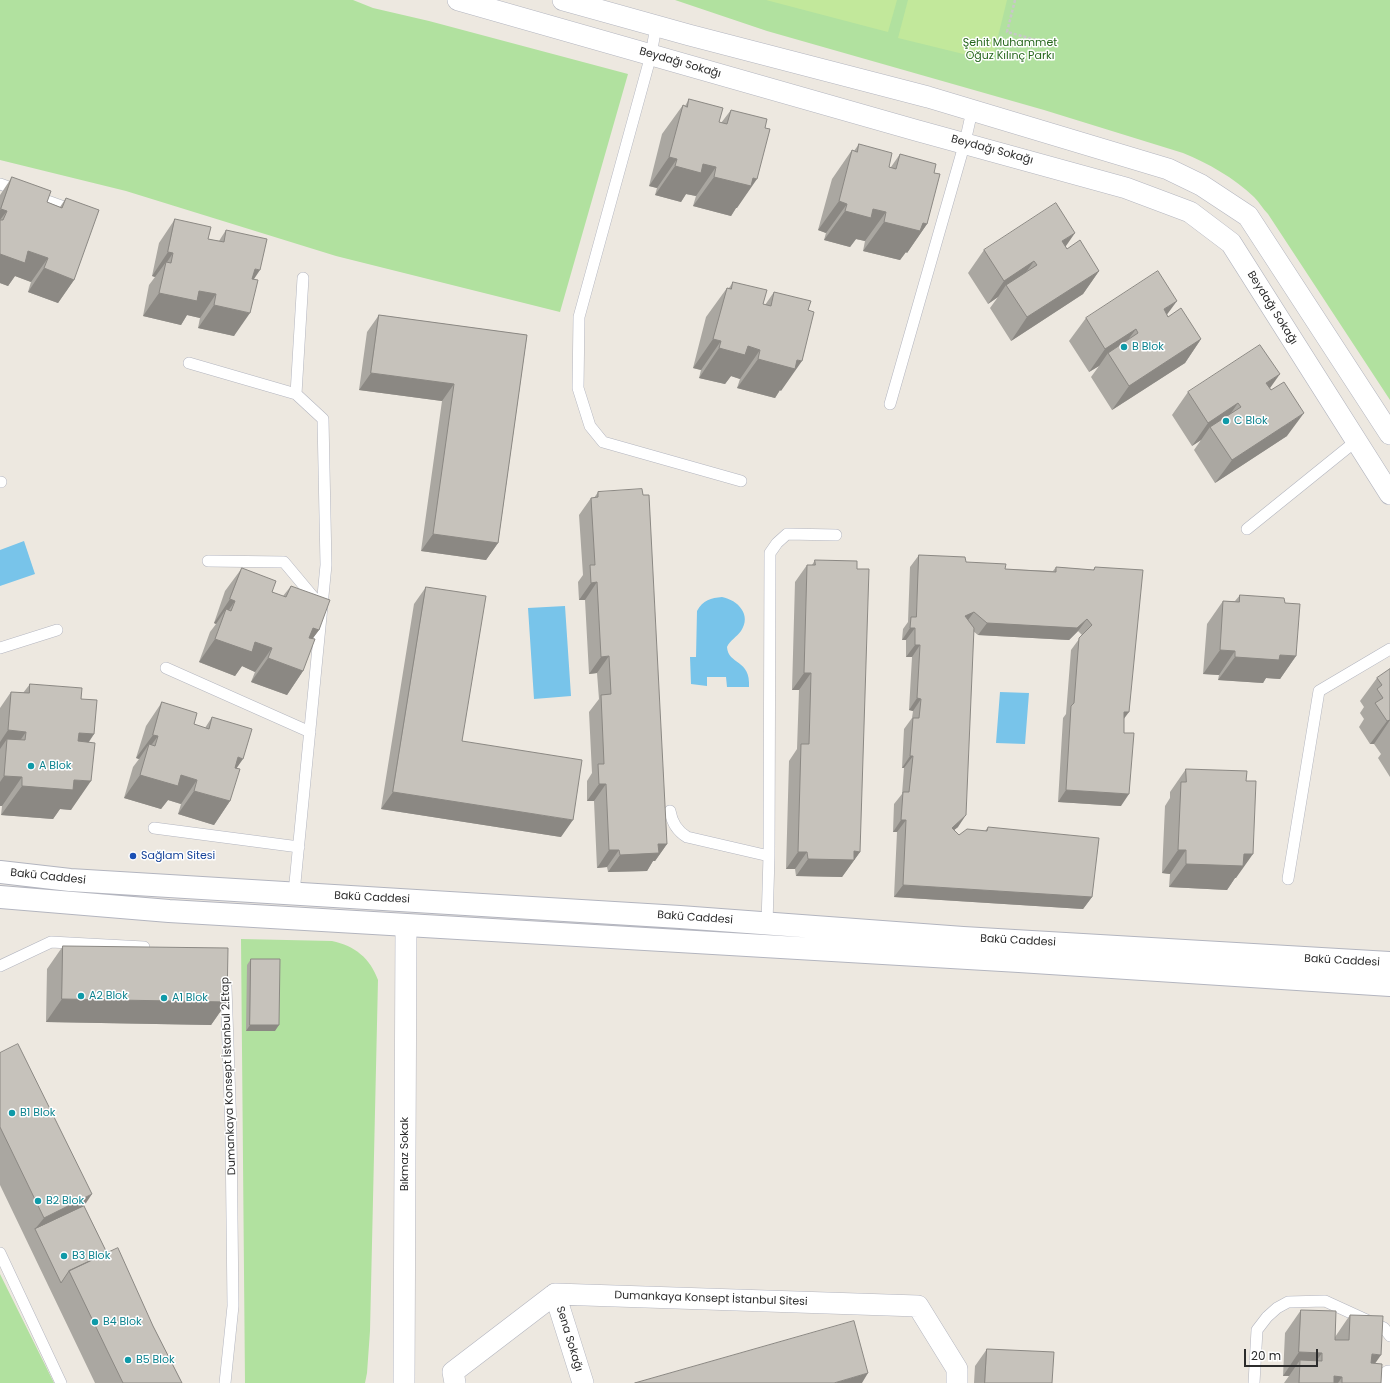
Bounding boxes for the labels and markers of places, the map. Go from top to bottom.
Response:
place label: B Blok [1132,340,1164,354]
marker: B Blok [1119,342,1129,352]
place label: C Blok [1234,414,1268,428]
marker: C Blok [1221,416,1231,426]
place label: A Blok [39,759,72,773]
marker: A Blok [26,761,36,771]
place label: Sağlam Sitesi [141,849,215,863]
marker: Sağlam Sitesi [128,851,138,861]
place label: A2 Blok [89,989,128,1003]
marker: A2 Blok [76,991,86,1001]
place label: A1 Blok [172,991,208,1005]
marker: A1 Blok [159,993,169,1003]
place label: B1 Blok [20,1106,55,1120]
marker: B1 Blok [7,1108,17,1118]
place label: B2 Blok [46,1194,84,1208]
marker: B2 Blok [33,1196,43,1206]
place label: B3 Blok [72,1249,110,1263]
marker: B3 Blok [59,1251,69,1261]
place label: B4 Blok [103,1315,142,1329]
marker: B4 Blok [90,1317,100,1327]
place label: B5 Blok [136,1353,175,1367]
marker: B5 Blok [123,1355,133,1365]

